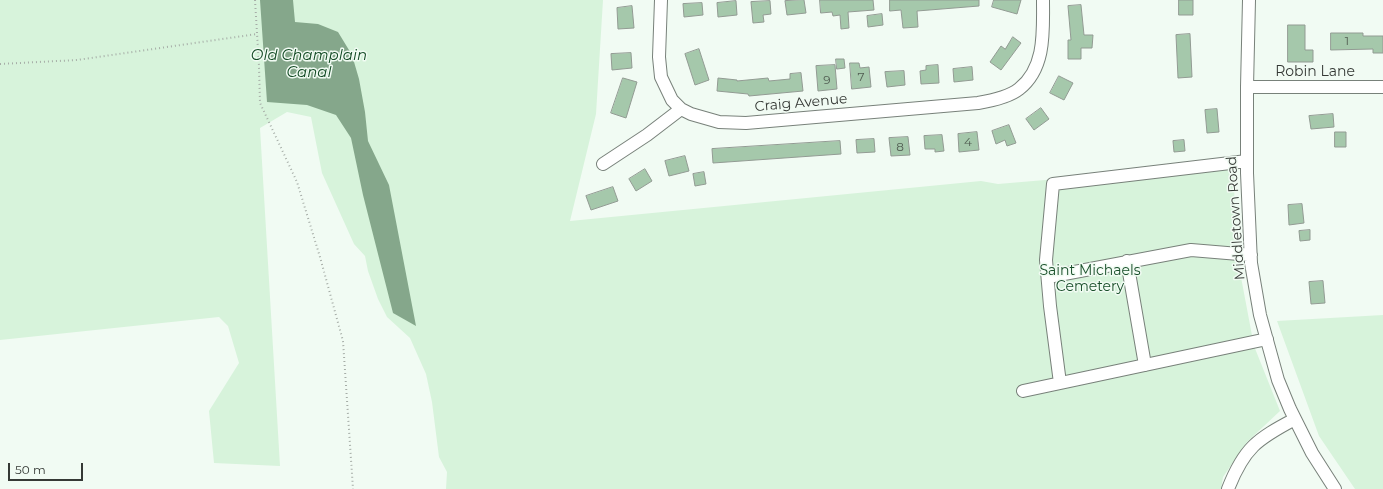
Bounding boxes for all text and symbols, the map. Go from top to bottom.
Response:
house number: 1 [1345,34,1349,48]
water label: Old Champlain Canal [251,47,367,82]
street label: Robin Lane [1275,64,1355,80]
house number: 7 [857,70,865,84]
house number: 9 [823,73,831,87]
street label: Craig Avenue [754,91,848,115]
house number: 4 [964,135,972,149]
house number: 8 [896,140,904,154]
street label: Middletown Road [1223,155,1249,281]
park label: Saint Michaels Cemetery [1039,263,1141,296]
scale bar [10,455,85,481]
text: 50 m [15,462,46,477]

